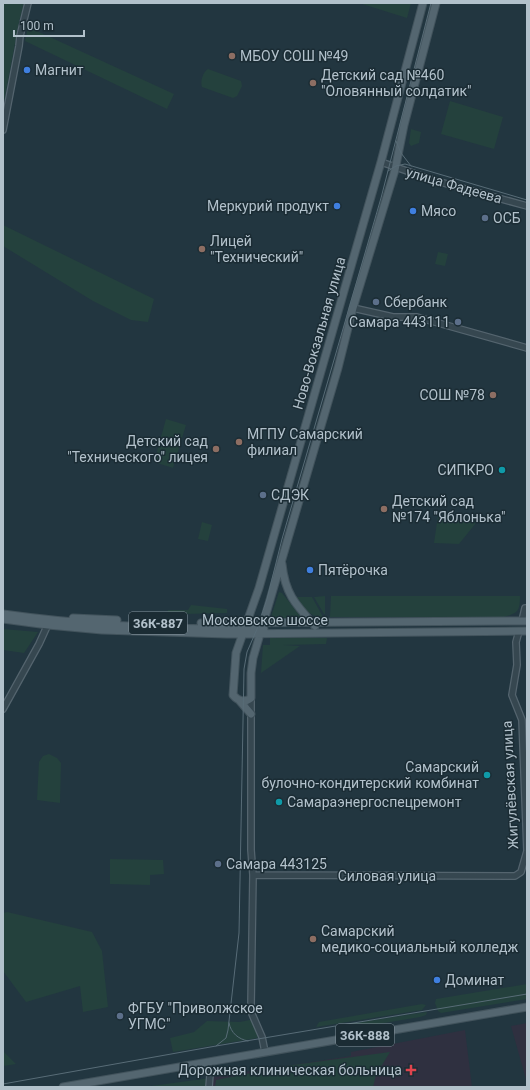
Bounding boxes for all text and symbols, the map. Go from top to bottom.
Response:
scale bar [14,12,84,38]
text: 100 m [20,19,54,33]
place label: МБОУ СОШ №49 [240,48,348,64]
marker: МБОУ СОШ №49 [227,51,237,61]
place label: Магнит [35,62,84,78]
marker: Магнит [22,65,32,75]
place label: Детский сад №460 "Оловянный солдатик" [321,67,472,99]
marker: Детский сад №460 "Оловянный солдатик" [308,78,318,88]
street label: улица Фадеева [404,164,504,206]
place label: Меркурий продукт [207,198,329,214]
marker: Меркурий продукт [332,201,342,211]
place label: Мясо [421,203,456,219]
marker: Мясо [408,206,418,216]
place label: ОСБ [493,210,521,226]
marker: ОСБ [480,213,490,223]
place label: Лицей "Технический" [210,233,303,265]
marker: Лицей "Технический" [197,244,207,254]
street label: Ново-Вокзальная улица [290,255,348,411]
place label: Сбербанк [384,294,448,310]
marker: Сбербанк [371,297,381,307]
place label: Самара 443111 [349,314,450,330]
marker: Самара 443111 [453,317,463,327]
place label: СОШ №78 [419,387,485,403]
marker: СОШ №78 [488,390,498,400]
place label: МГПУ Самарский филиал [247,426,363,458]
place label: Детский сад "Технического" лицея [67,433,209,465]
marker: МГПУ Самарский филиал [234,437,244,447]
marker: Детский сад "Технического" лицея [211,444,221,454]
place label: СИПКРО [437,462,494,478]
marker: СИПКРО [497,465,507,475]
place label: СДЭК [271,487,309,503]
marker: СДЭК [258,490,268,500]
place label: Детский сад №174 "Яблонька" [392,493,506,525]
marker: Детский сад №174 "Яблонька" [379,504,389,514]
place label: Пятёрочка [318,562,388,578]
marker: Пятёрочка [305,565,315,575]
road number: 36К-887 [129,612,187,634]
street label: Московское шоссе [202,612,328,628]
street label: Жигулёвская улица [499,720,521,850]
place label: Самарский булочно-кондитерский комбинат [261,759,479,791]
marker: Самарский булочно-кондитерский комбинат [482,770,492,780]
place label: Самараэнергоспецремонт [287,794,462,810]
marker: Самараэнергоспецремонт [274,797,284,807]
place label: Самара 443125 [226,856,327,872]
marker: Самара 443125 [213,859,223,869]
street label: Силовая улица [338,868,436,884]
place label: Самарский медико-социальный колледж [321,923,518,955]
marker: Самарский медико-социальный колледж [308,934,318,944]
place label: Доминат [445,972,505,988]
marker: Доминат [432,975,442,985]
place label: ФГБУ "Приволжское УГМС" [128,1000,263,1032]
marker: ФГБУ "Приволжское УГМС" [115,1011,125,1021]
road number: 36К-888 [336,1024,394,1046]
place label: Дорожная клиническая больница [178,1062,402,1078]
marker: Дорожная клиническая больница [405,1064,417,1076]

